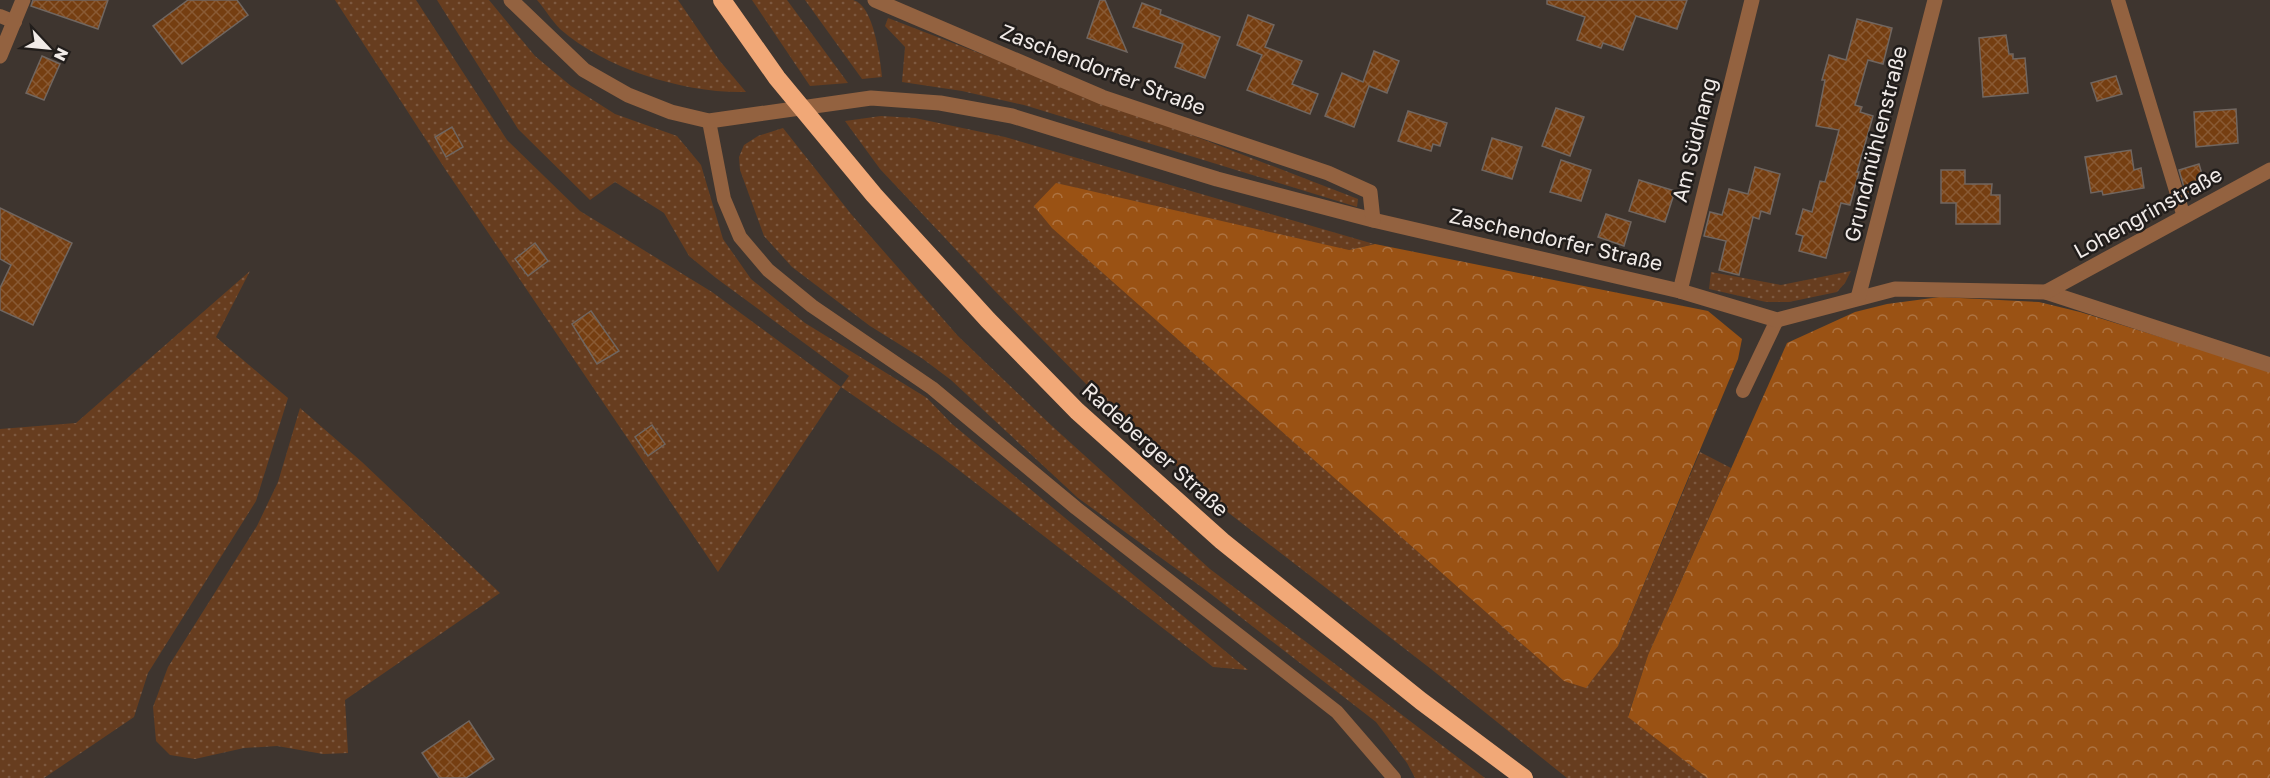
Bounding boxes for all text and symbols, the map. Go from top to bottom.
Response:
north arrow [18,18,78,78]
street label: Zaschendorfer Straße [997,18,1210,120]
street label: Grundmühlenstraße [1838,43,1912,244]
text: N [50,45,73,64]
street label: Am Südhang [1666,75,1722,205]
street label: Lohengrinstraße [2069,161,2226,264]
street label: Zaschendorfer Straße [1447,202,1665,276]
street label: Radeberger Straße [1077,377,1234,522]

